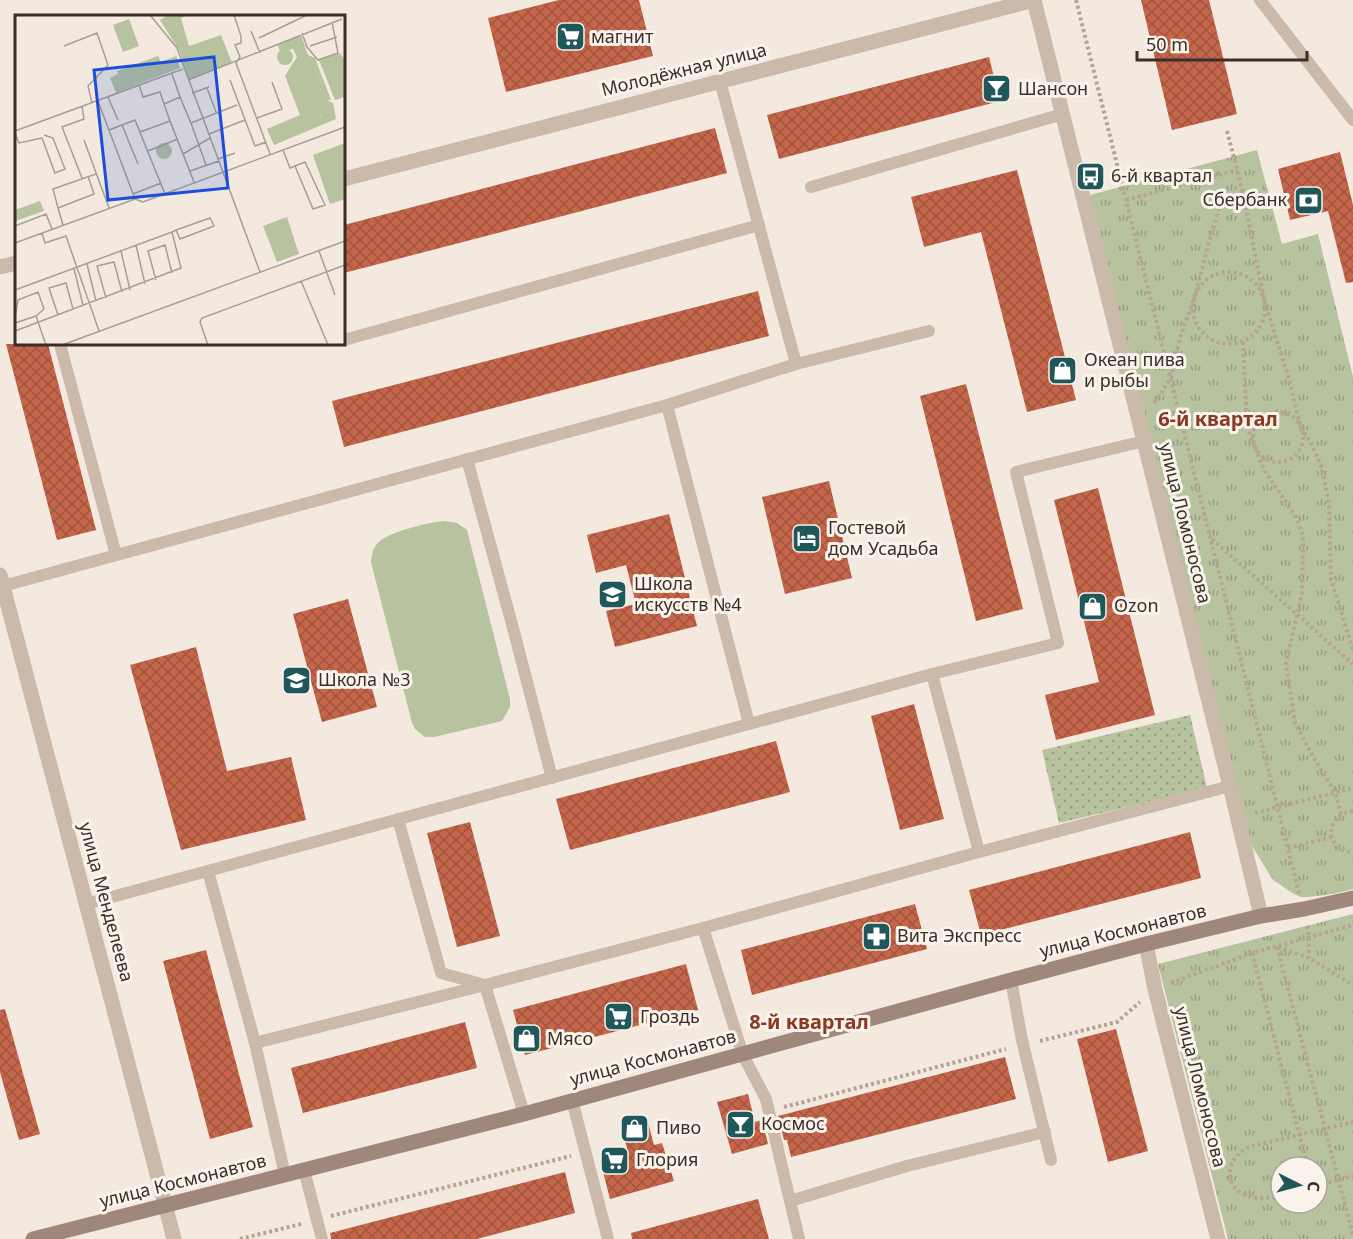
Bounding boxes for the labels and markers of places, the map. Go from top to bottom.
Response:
supermarket icon: магнит [554,21,586,53]
place label: магнит [591,24,654,48]
bar icon: Шансон [981,73,1013,105]
place label: Шансон [1018,76,1088,100]
bus stop icon: 6-й квартал [1074,160,1106,192]
place label: 6-й квартал [1111,163,1212,187]
bank icon: Сбербанк [1292,184,1324,216]
place label: Сбербанк [1203,187,1287,211]
place label: Океан пива и рыбы [1084,347,1185,392]
shop icon: Океан пива и рыбы [1047,354,1079,386]
place label: Гостевой дом Усадьба [828,515,939,560]
hotel icon: Гостевой дом Усадьба [791,522,823,554]
place label: Школа искусств №4 [634,571,742,616]
school or university icon: Школа искусств №4 [597,578,629,610]
shop icon: Ozon [1077,590,1109,622]
place label: Ozon [1114,593,1159,617]
school or university icon: Школа №3 [281,664,313,696]
place label: Школа №3 [318,667,410,691]
pharmacy icon: Вита Экспресс [860,920,892,952]
place label: Вита Экспресс [897,923,1022,947]
supermarket icon: Гроздь [603,1001,635,1033]
place label: Гроздь [640,1004,700,1028]
shop icon: Мясо [510,1023,542,1055]
place label: Мясо [547,1026,593,1050]
bar icon: Космос [724,1108,756,1140]
place label: Космос [761,1111,825,1135]
shop icon: Пиво [619,1112,651,1144]
place label: Пиво [656,1115,701,1139]
supermarket icon: Глория [599,1144,631,1176]
place label: Глория [636,1147,698,1171]

